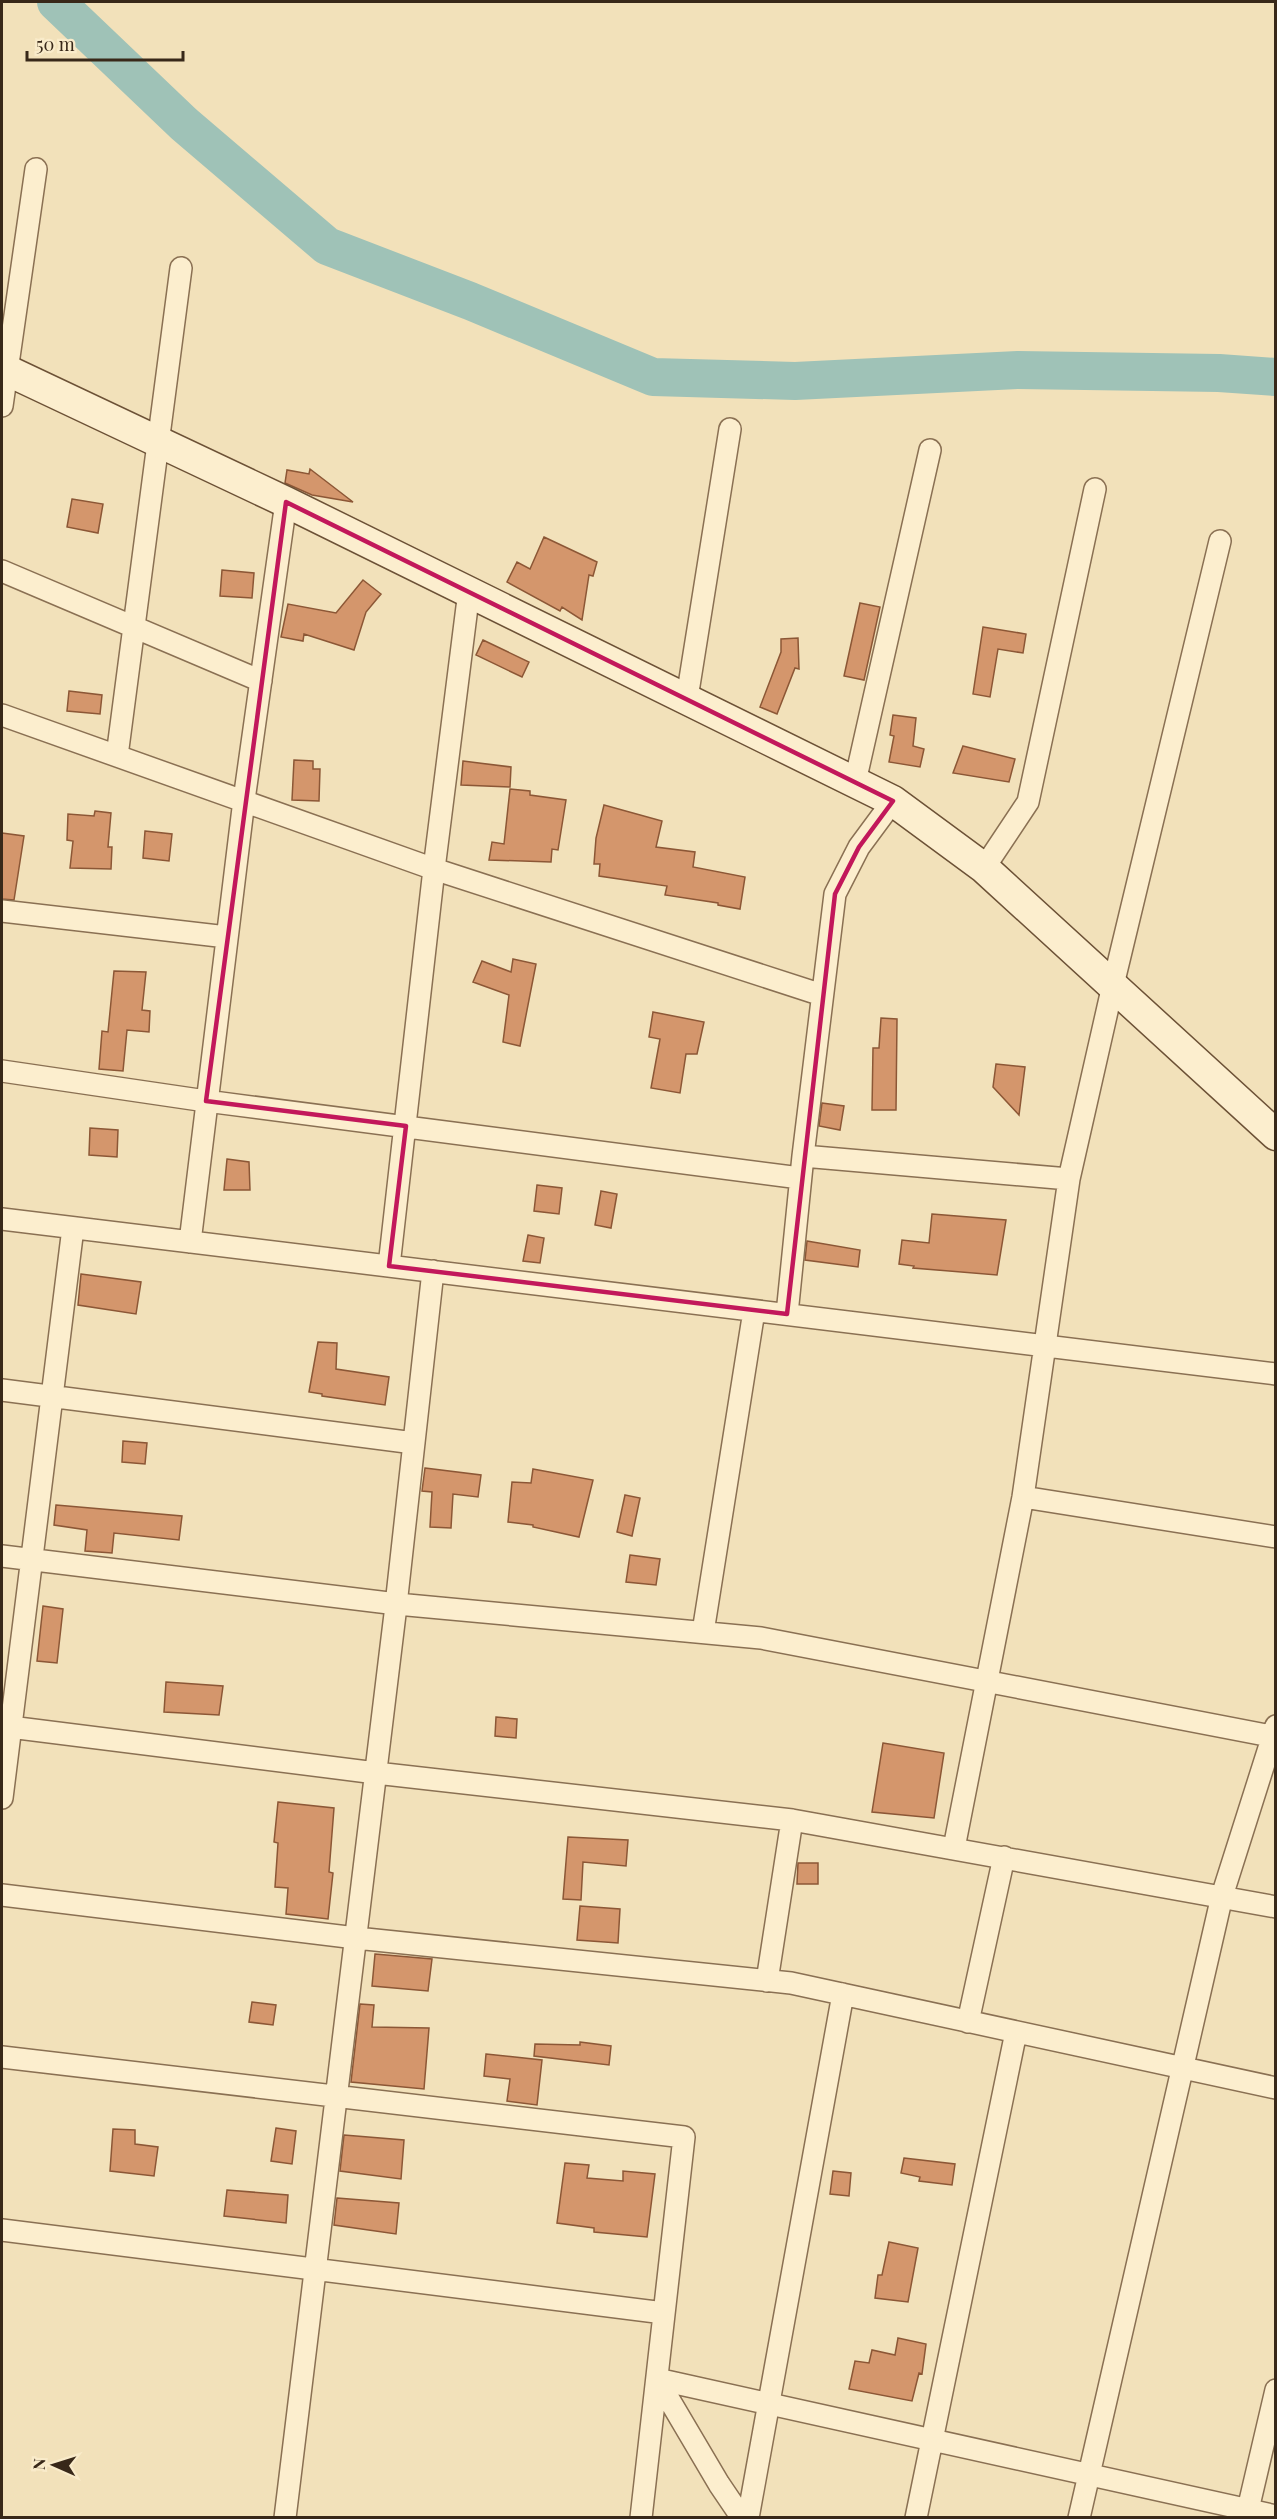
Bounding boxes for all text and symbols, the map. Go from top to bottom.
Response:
scale bar [27,24,183,62]
text: 50 m [36,32,75,56]
north arrow [24,2435,84,2495]
text: N [28,2457,49,2471]

